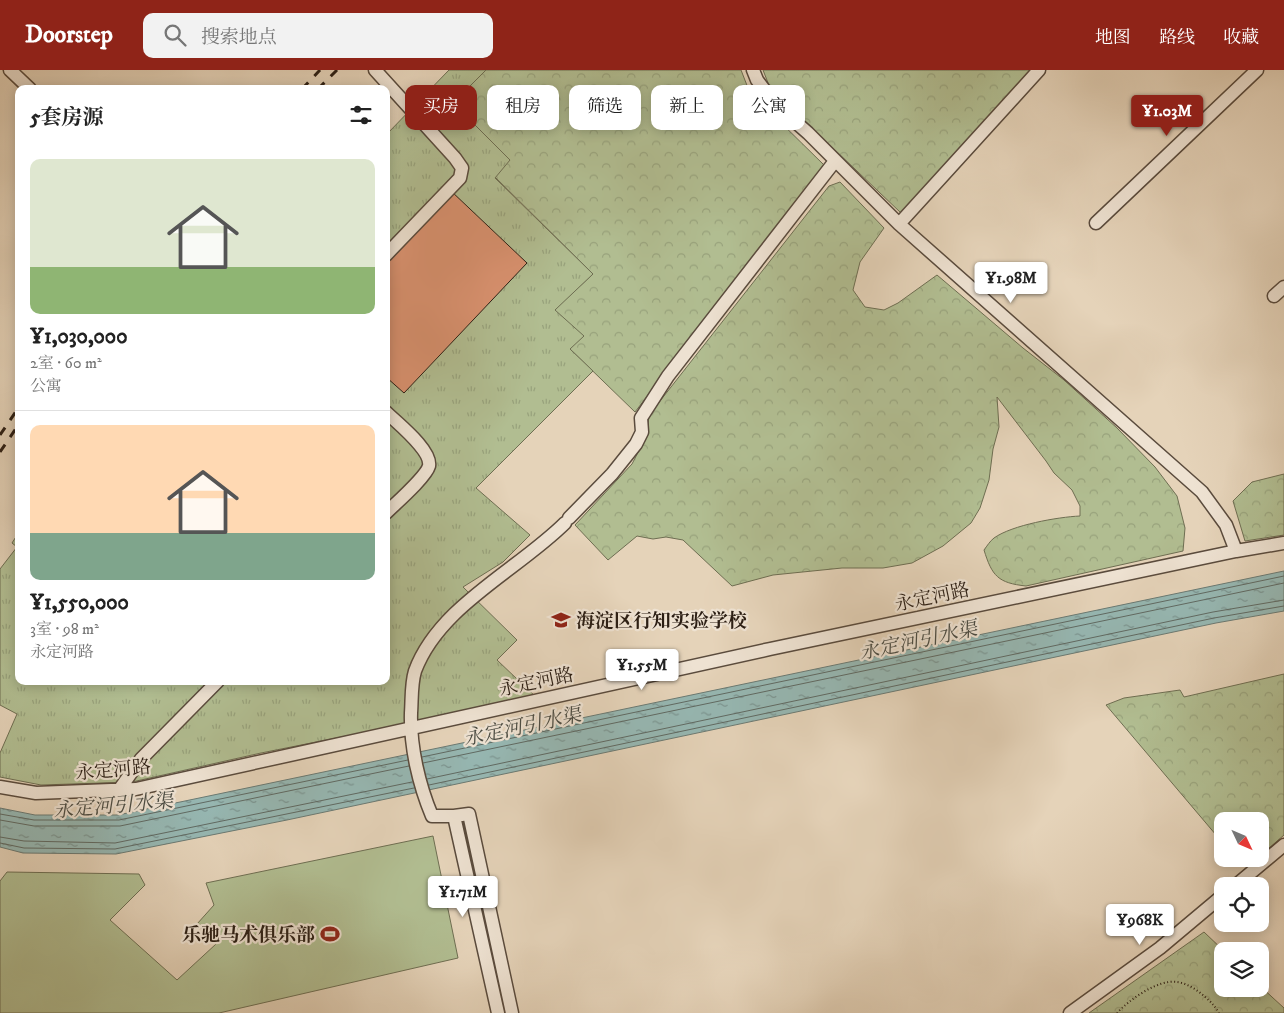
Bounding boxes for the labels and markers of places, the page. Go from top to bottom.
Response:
pin: ¥1.03M [1126,94,1208,137]
pin: ¥1.98M [970,262,1052,304]
school or university icon: 海淀区行知实验学校 [550,609,572,631]
place label: 海淀区行知实验学校 [576,610,747,633]
pin: ¥1.55M [601,648,683,691]
pin: ¥1.71M [422,876,504,918]
pin: ¥968K [1105,904,1175,946]
sports icon: 乐驰马术俱乐部 [319,923,341,945]
place label: 乐驰马术俱乐部 [182,924,315,947]

